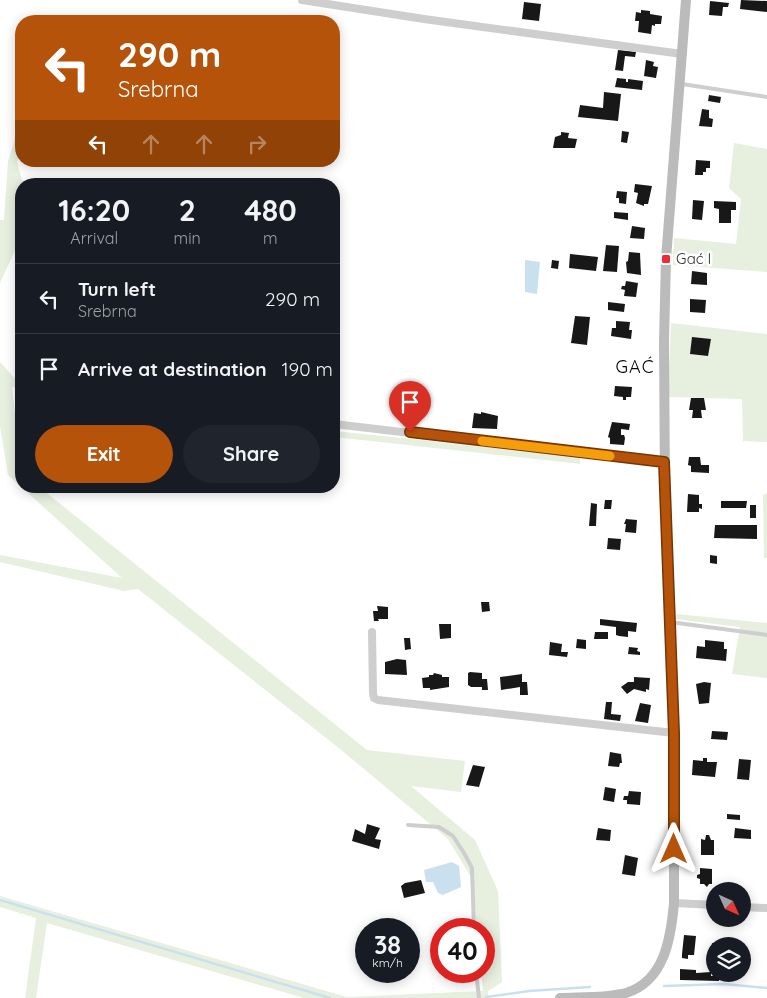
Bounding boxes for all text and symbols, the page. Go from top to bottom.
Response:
text: 290 m [118,32,221,76]
icon: left [35,35,100,100]
text: Srebrna [118,75,199,103]
icon: left [84,130,112,158]
icon: ahead [137,130,165,158]
icon: ahead [190,130,218,158]
icon: right [243,130,271,158]
text: 16:20 [58,191,130,229]
text: 2 [179,191,196,229]
text: 480 [244,191,297,229]
text: Arrival [70,228,118,248]
text: min [174,228,201,248]
text: m [263,228,278,248]
place label: Gać I [676,249,711,268]
marker: Gać I [660,253,672,265]
text: Turn left [78,277,156,301]
icon: left [35,285,63,313]
text: 290 m [265,287,320,311]
text: Srebrna [78,301,137,321]
icon: arrive [35,355,63,383]
district label: GAĆ [616,355,654,378]
text: Arrive at destination [78,357,267,381]
text: 190 m [282,357,333,381]
pin [389,381,431,432]
icon: arrive [396,388,424,416]
button: Exit [35,425,173,483]
button: Share [183,425,320,483]
position arrow [647,822,699,874]
north arrow [706,882,751,928]
map controls [706,882,751,982]
speed limit sign: 40 [430,918,495,983]
text: 38 [374,929,401,960]
button: layers [706,937,751,982]
text: km/h [372,955,403,970]

